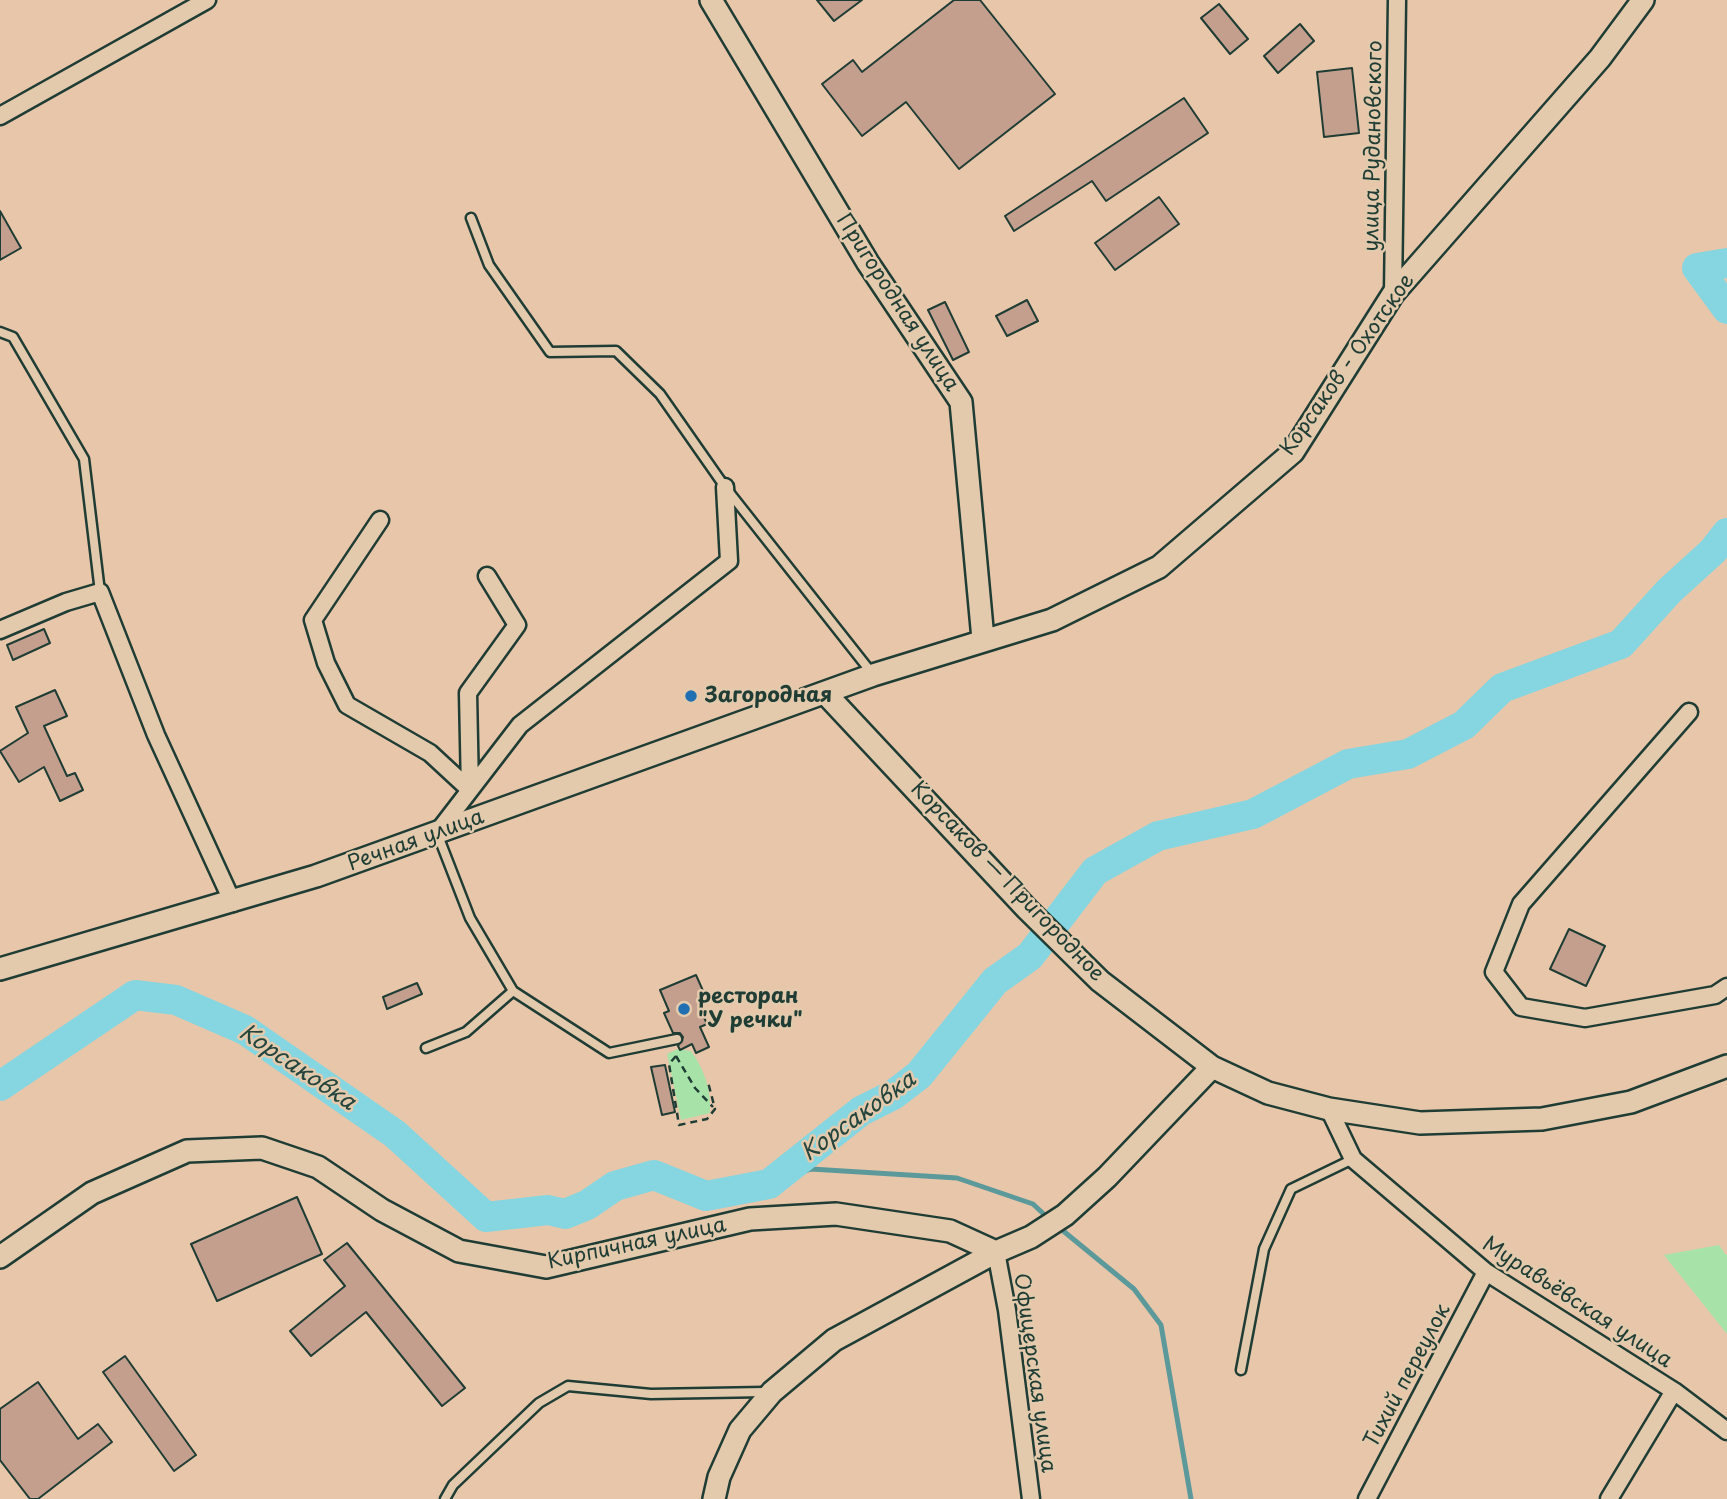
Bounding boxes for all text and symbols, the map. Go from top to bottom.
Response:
street label: улица Рудановского [1360,40,1388,252]
street label: Пригородная улица [830,210,964,396]
street label: Корсаков - Охотское [1276,269,1420,461]
place label: Загородная [705,683,832,709]
marker: Загородная [683,688,699,704]
street label: Корсаков — Пригородное [905,777,1109,987]
street label: Речная улица [345,805,487,877]
place label: ресторан "У речки" [698,984,803,1034]
marker: ресторан "У речки" [676,1001,692,1017]
water label: Корсаковка [234,1019,360,1117]
water label: Корсаковка [797,1066,921,1168]
street label: Кирпичная улица [545,1213,729,1275]
street label: Муравьёвская улица [1477,1232,1677,1374]
street label: Офицерская улица [1008,1272,1060,1474]
street label: Тихий переулок [1360,1300,1456,1452]

